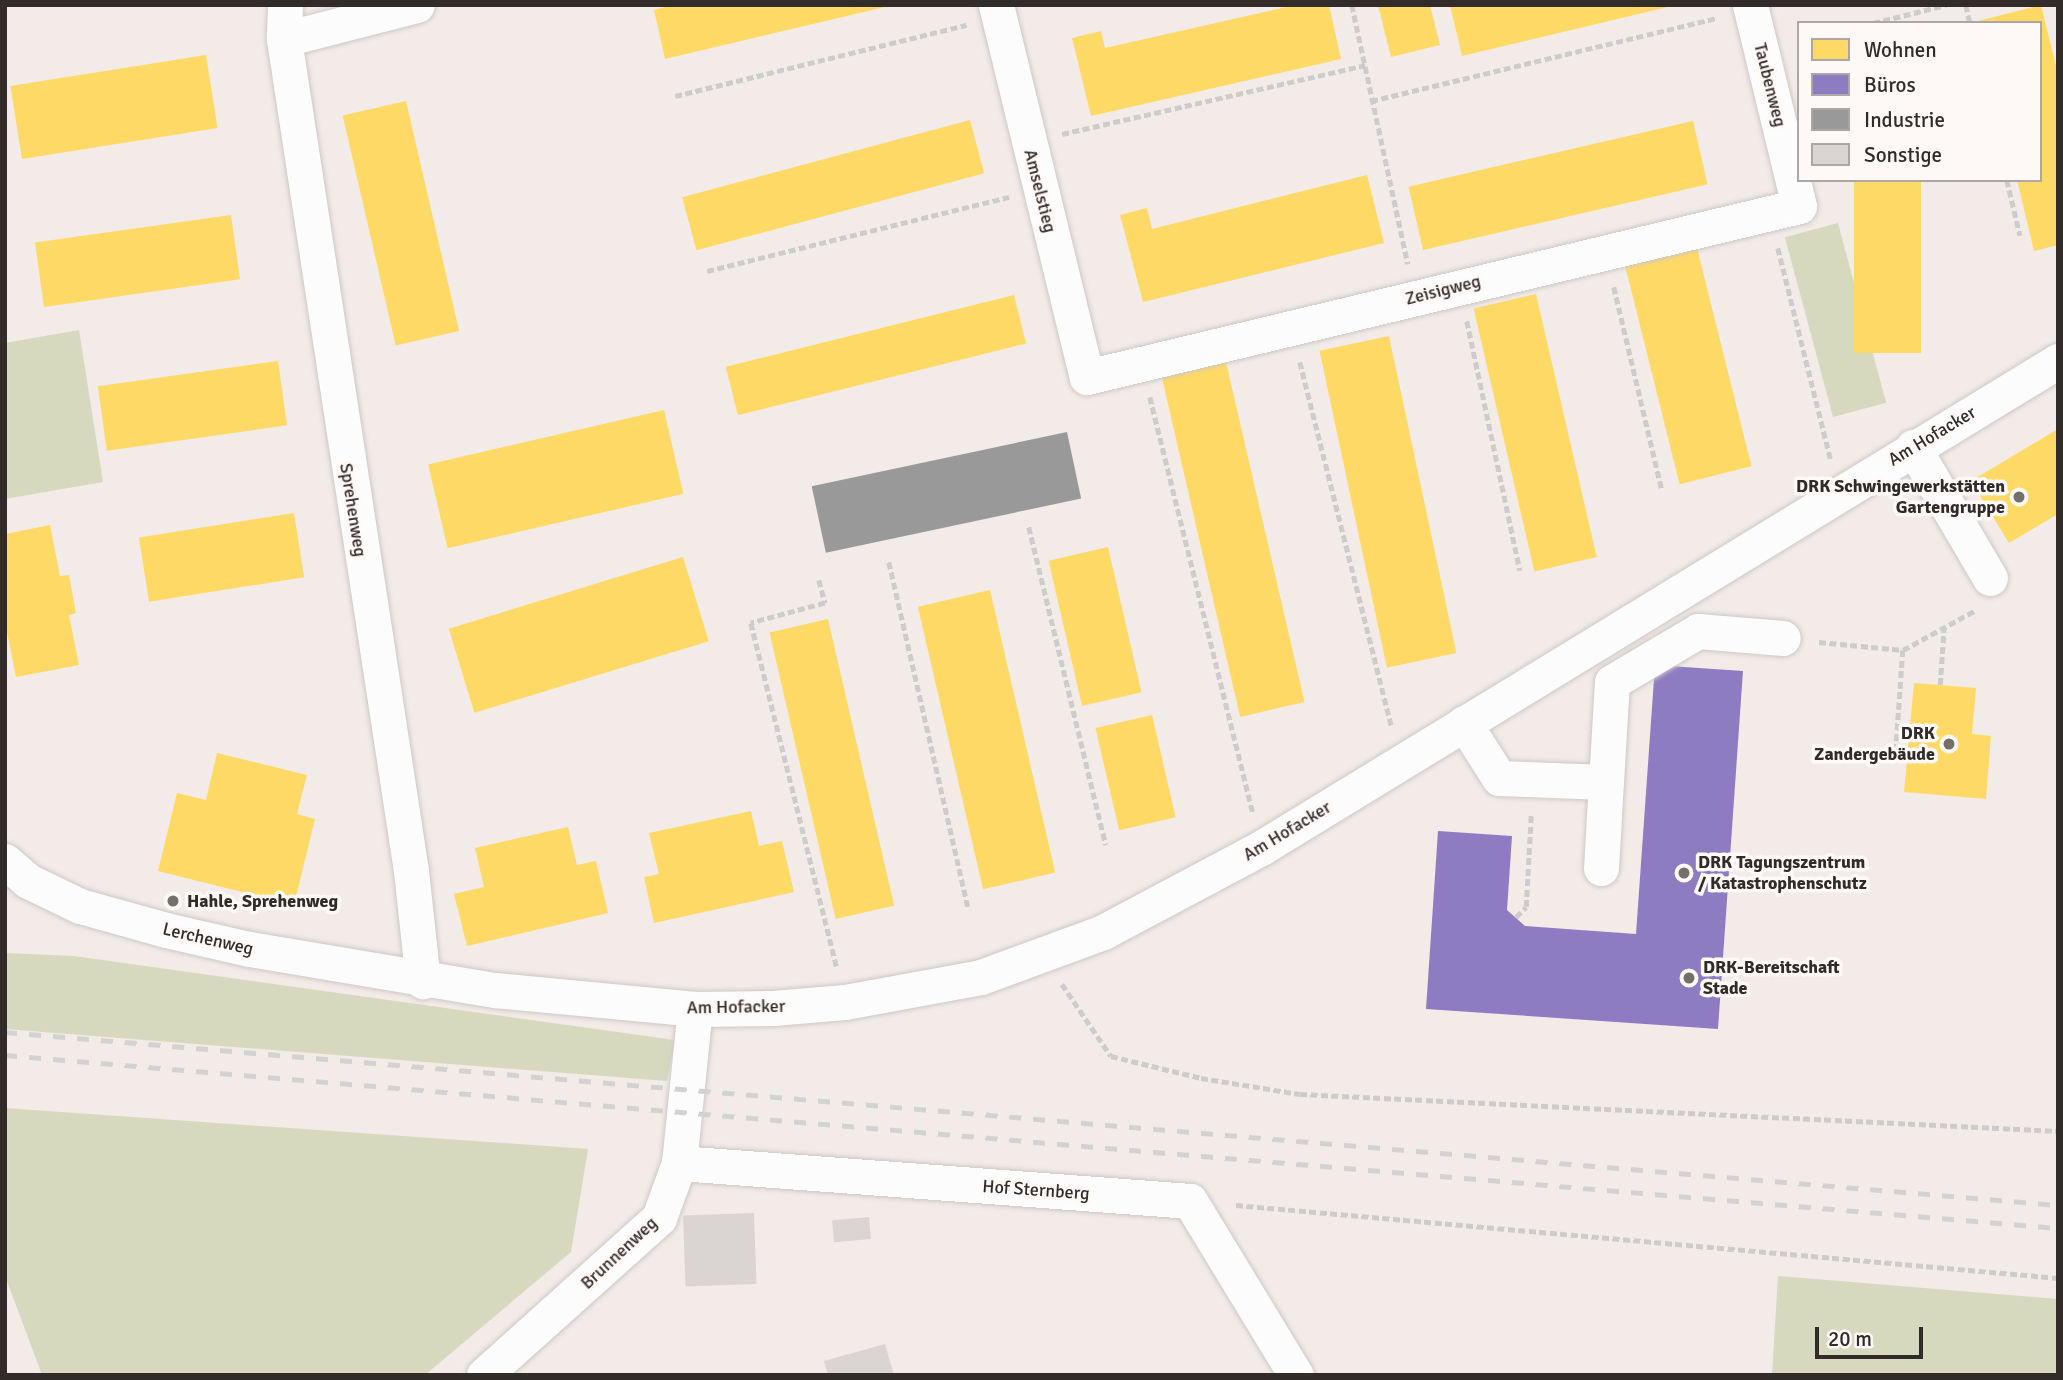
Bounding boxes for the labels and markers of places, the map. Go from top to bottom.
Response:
place label: DRK Schwingewerkstätten Gartengruppe [1796,476,2005,518]
marker: DRK Schwingewerkstätten Gartengruppe [2011,489,2027,505]
place label: DRK Zandergebäude [1814,723,1935,766]
marker: DRK Zandergebäude [1941,736,1957,752]
place label: DRK Tagungszentrum / Katastrophenschutz [1698,852,1867,894]
marker: DRK Tagungszentrum / Katastrophenschutz [1676,865,1692,881]
place label: Hahle, Sprehenweg [187,890,338,912]
marker: Hahle, Sprehenweg [165,893,181,909]
place label: DRK-Bereitschaft Stade [1703,957,1840,1000]
marker: DRK-Bereitschaft Stade [1681,970,1697,986]

